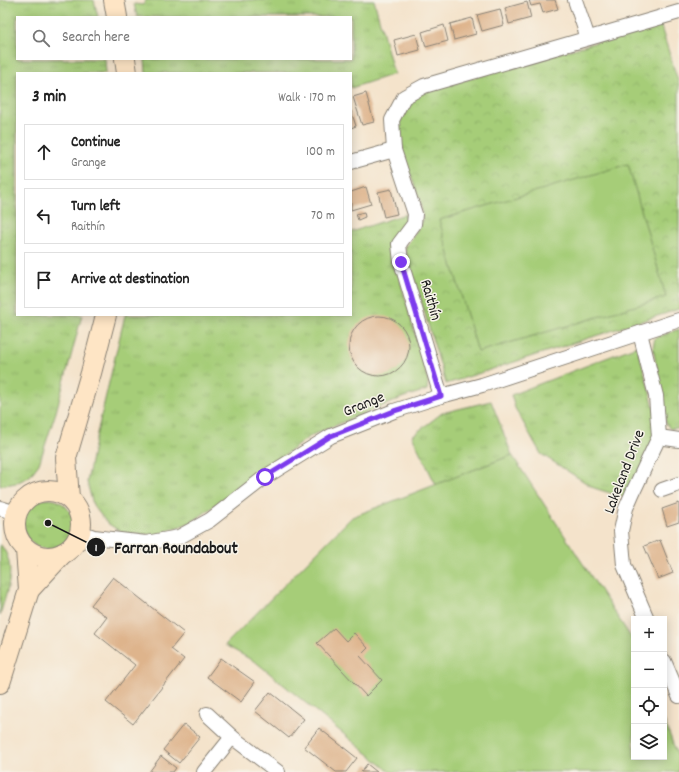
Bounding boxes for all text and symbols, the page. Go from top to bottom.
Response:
search box [16,16,352,60]
icon: search [30,27,52,49]
text: Search here [62,27,130,49]
text: 3 min [32,86,66,110]
text: Walk · 170 m [278,89,336,108]
text: Continue [71,132,120,154]
icon: ahead [33,141,55,163]
text: 100 m [306,143,335,162]
text: Grange [71,154,106,173]
text: Turn left [71,196,120,218]
icon: left [33,205,55,227]
text: 70 m [311,207,335,226]
text: Raithín [71,218,105,237]
route end [392,253,410,271]
icon: arrive [33,269,55,291]
text: Arrive at destination [71,269,189,291]
street label: Raithín [413,277,447,323]
street label: Grange [340,386,388,424]
street label: Lakeland Drive [598,427,652,517]
route start [256,468,274,486]
callout: Farran Roundabout [86,533,246,562]
text: Farran Roundabout [114,538,238,562]
text: 1 [95,540,98,557]
map controls [631,616,667,760]
button: + [631,616,667,652]
button: − [631,652,667,688]
button: locate [631,688,667,724]
button: layers [631,724,667,760]

